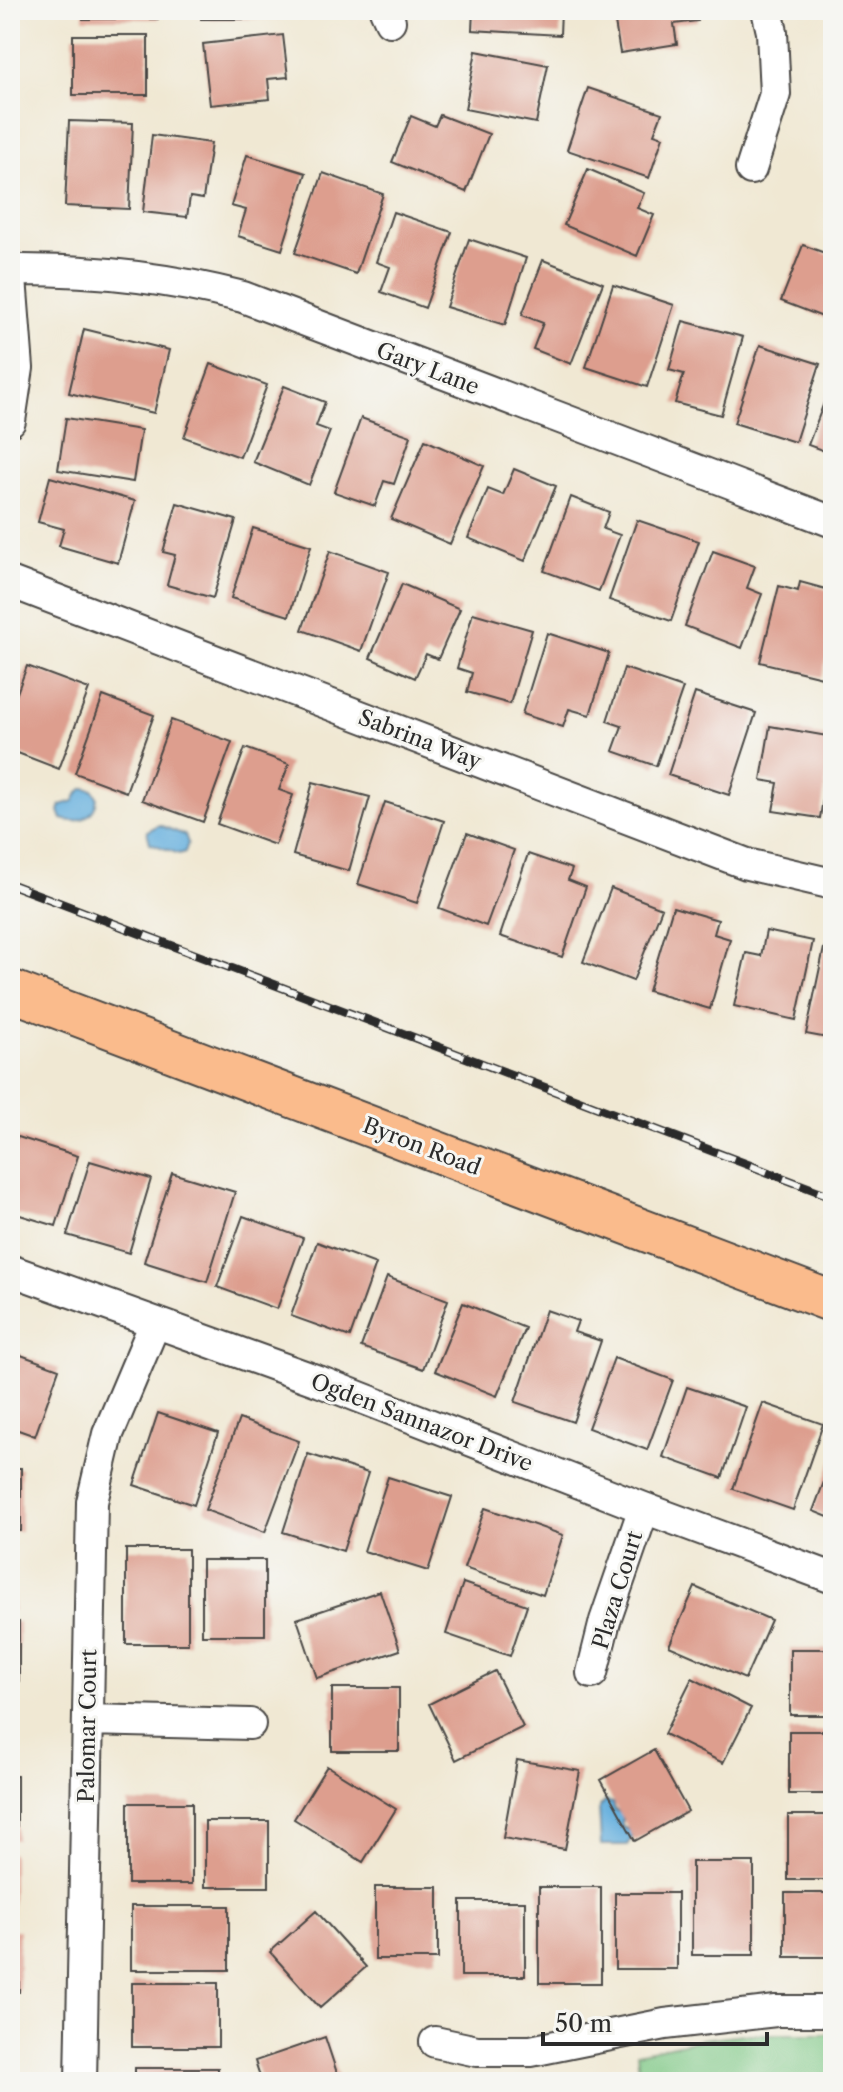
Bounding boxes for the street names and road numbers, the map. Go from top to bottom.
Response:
street label: Gary Lane [373,336,483,400]
street label: Sabrina Way [355,704,486,776]
street label: Byron Road [359,1112,484,1181]
street label: Ogden Sannazor Drive [307,1368,537,1477]
street label: Plaza Court [587,1528,648,1653]
street label: Palomar Court [73,1649,102,1803]

